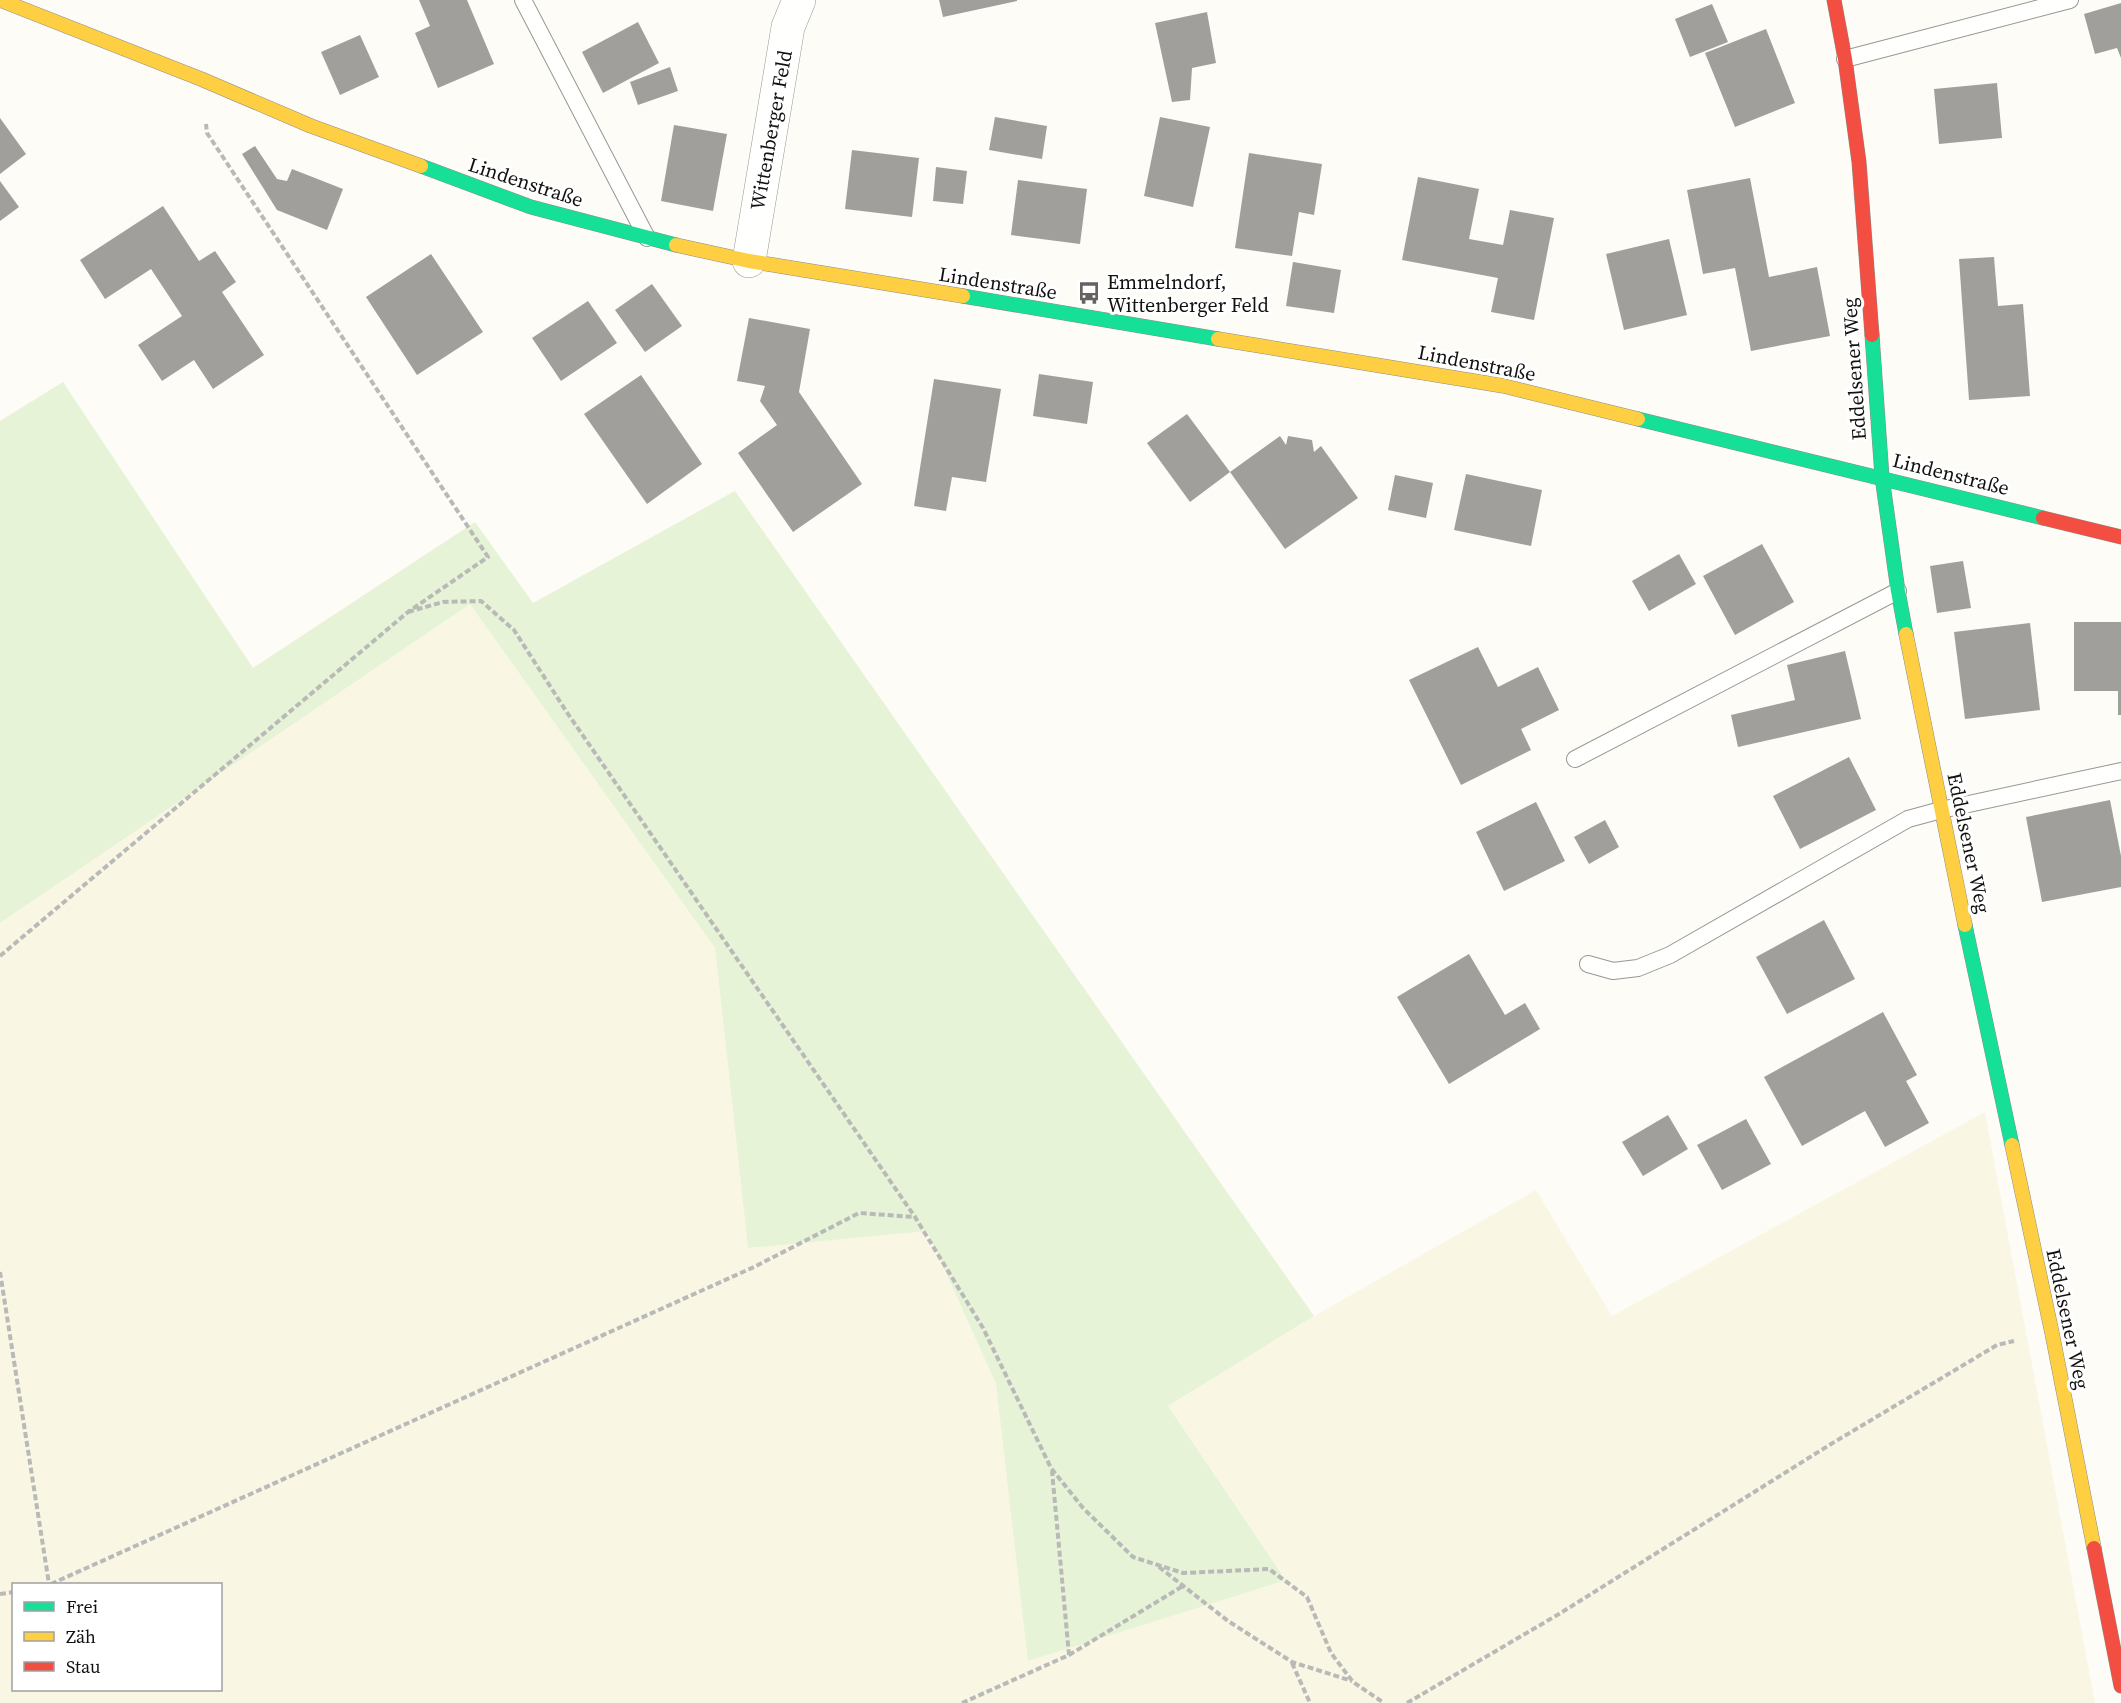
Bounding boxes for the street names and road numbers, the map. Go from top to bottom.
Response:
street label: Wittenberger Feld [743,47,799,212]
street label: Lindenstraße [465,150,587,214]
street label: Lindenstraße [937,260,1059,306]
street label: Eddelsener Weg [1835,297,1873,441]
street label: Lindenstraße [1416,338,1538,388]
street label: Lindenstraße [1890,446,2012,502]
street label: Eddelsener Weg [1940,770,1998,916]
street label: Eddelsener Weg [2039,1246,2097,1392]

